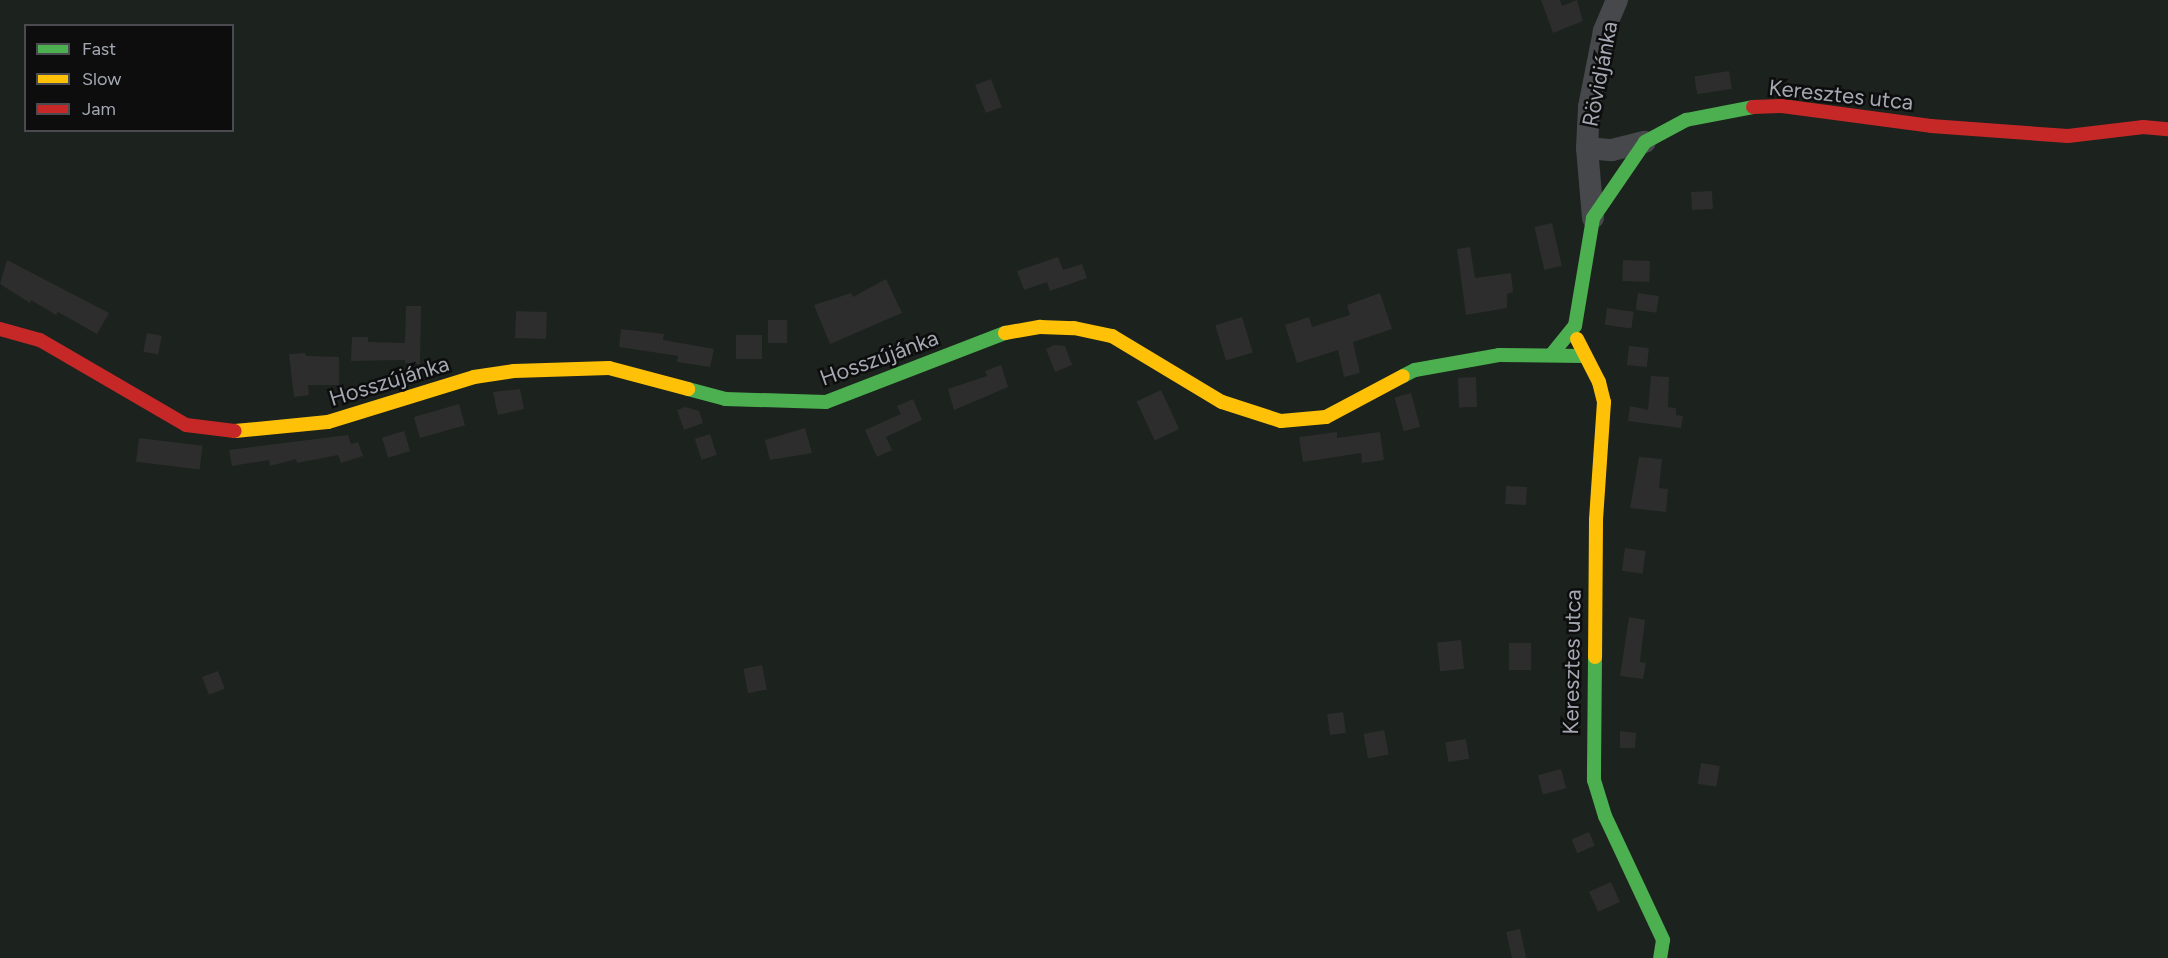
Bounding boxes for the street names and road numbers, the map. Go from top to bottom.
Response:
street label: Rövidjánka [1577,19,1623,129]
street label: Keresztes utca [1767,74,1915,116]
street label: Hosszújánka [816,324,942,392]
street label: Hosszújánka [326,350,452,412]
street label: Keresztes utca [1558,589,1586,735]

